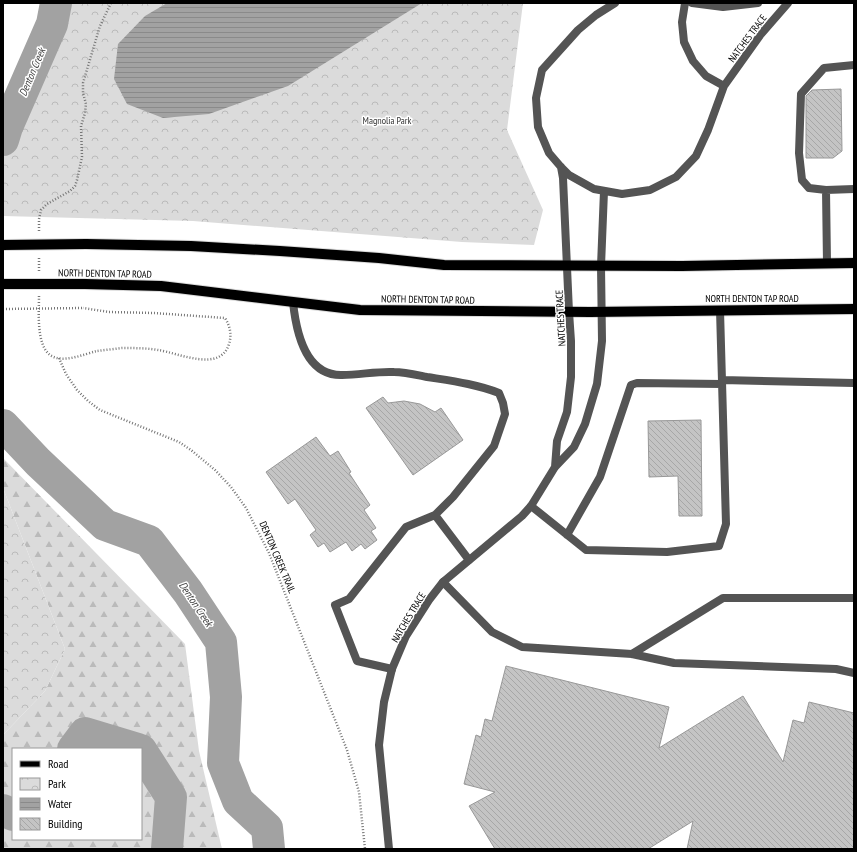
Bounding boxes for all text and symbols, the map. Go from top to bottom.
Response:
street label: NATCHES TRACE [725,12,770,65]
water label: Denton Creek [16,44,49,98]
park label: Magnolia Park [363,114,412,127]
street label: NORTH DENTON TAP ROAD [58,266,152,281]
street label: NATCHES TRACE [553,289,568,347]
street label: NORTH DENTON TAP ROAD [381,292,475,307]
street label: NORTH DENTON TAP ROAD [705,292,799,305]
street label: DENTON CREEK TRAIL [257,519,299,596]
water label: Denton Creek [176,579,217,631]
street label: NATCHES TRACE [388,590,429,645]
legend [12,748,142,840]
text: Road [48,756,68,771]
text: Park [48,776,66,791]
text: Water [48,796,73,811]
text: Building [48,816,83,831]

